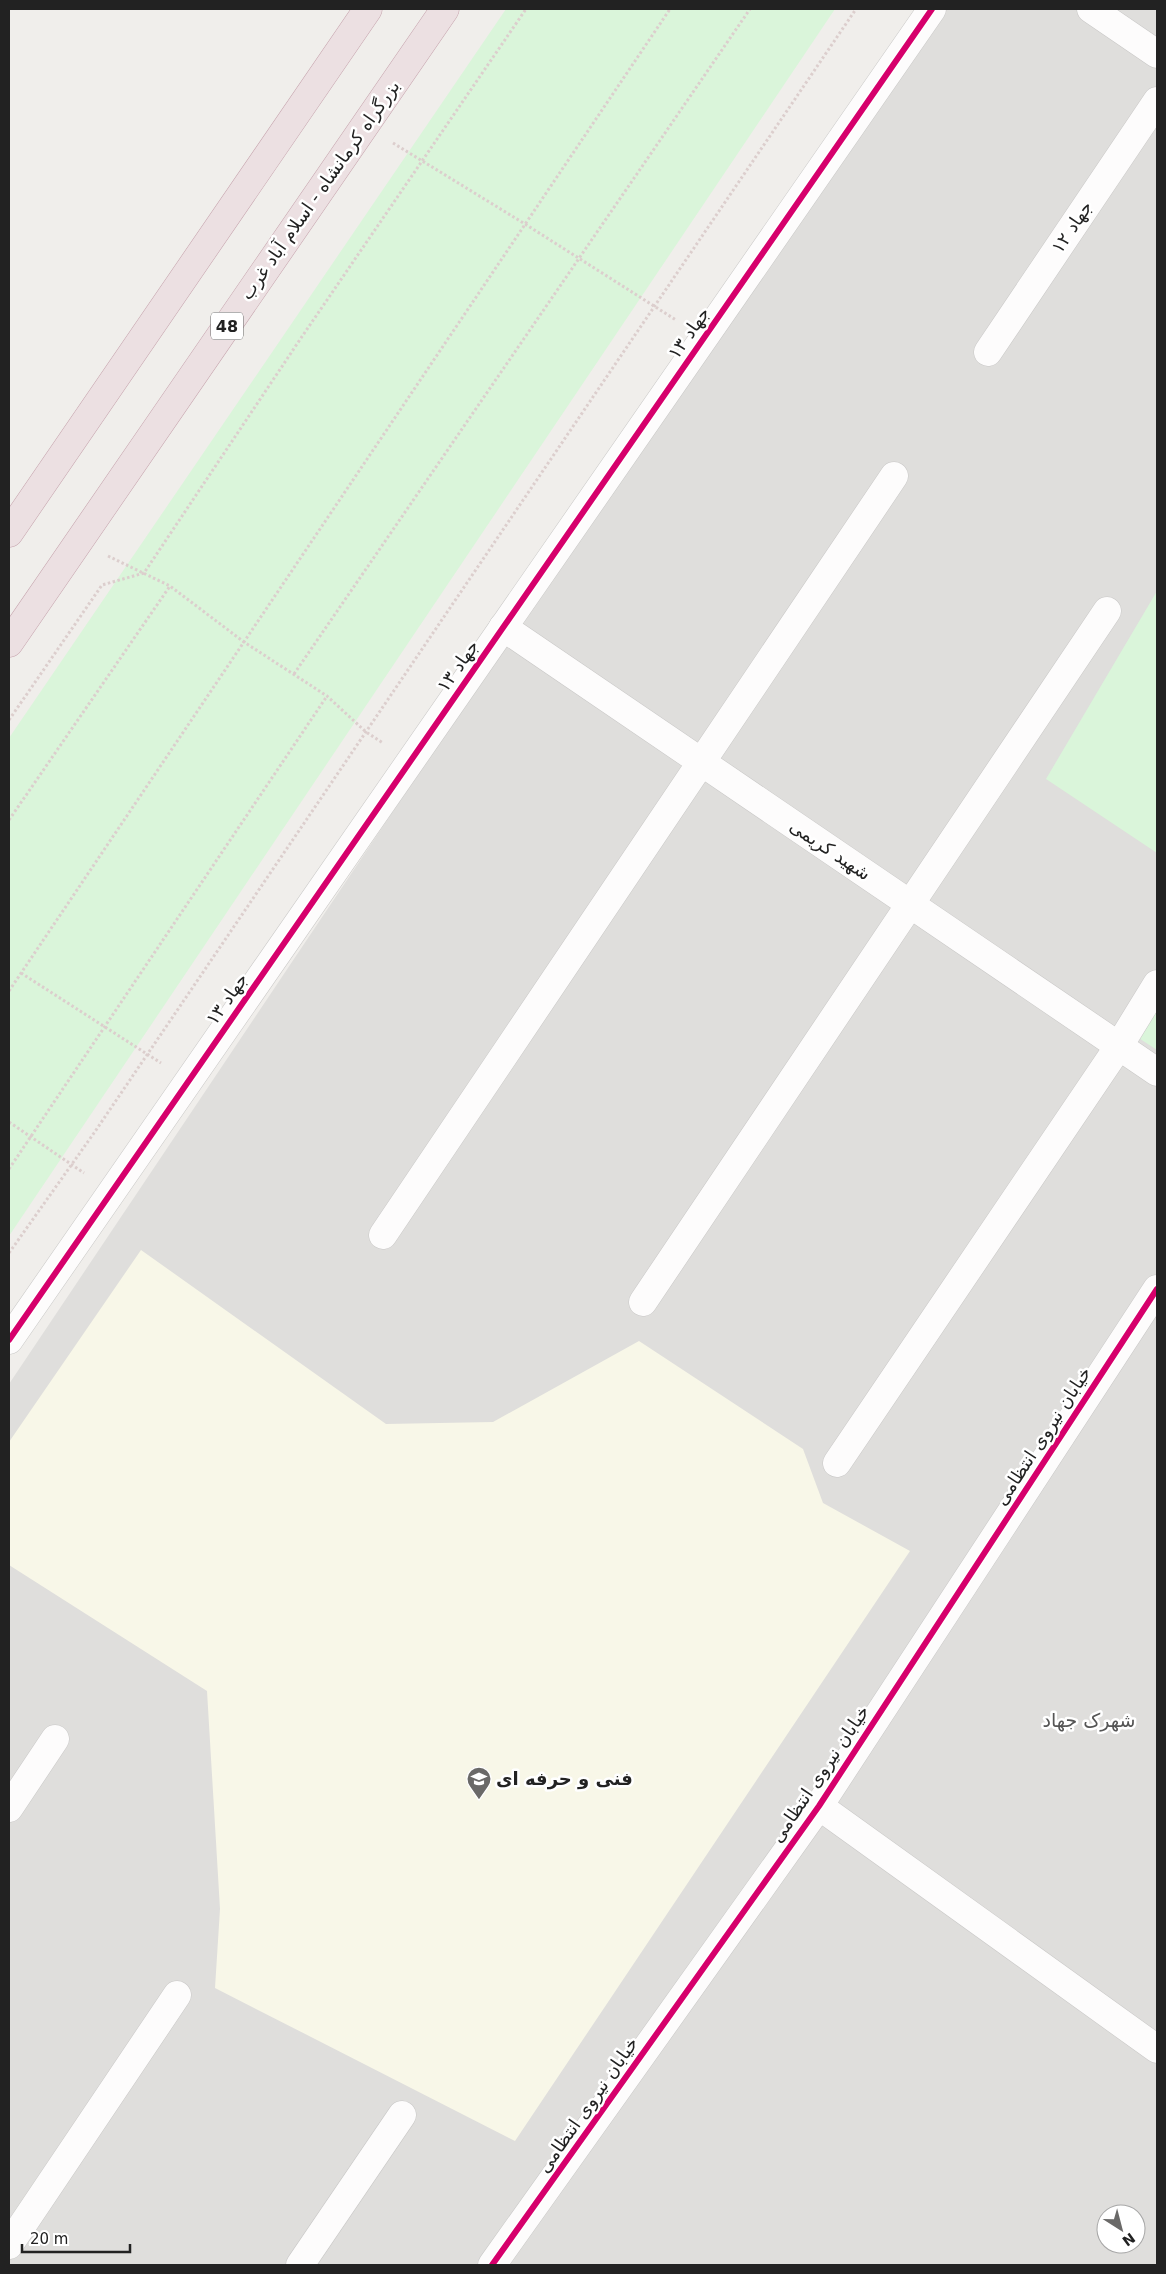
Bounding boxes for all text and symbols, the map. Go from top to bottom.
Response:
street label: بزرگراه کرمانشاه - اسلام آباد غرب [235,75,404,304]
street label: جهاد ۱۲ [1047,197,1097,257]
street label: جهاد ۱۳ [663,303,715,363]
road number: 48 [211,312,243,340]
street label: جهاد ۱۳ [432,636,484,696]
street label: شهید کریمی [785,815,875,885]
street label: جهاد ۱۳ [201,969,253,1029]
street label: خیابان نیروی انتظامی [990,1363,1096,1509]
street label: خیابان نیروی انتظامی [766,1701,874,1847]
district label: شهرک جهاد [1043,1709,1135,1732]
school or university icon: فنی و حرفه ای [466,1766,492,1800]
place label: فنی و حرفه ای [496,1768,633,1790]
street label: خیابان نیروی انتظامی [533,2033,643,2177]
north arrow [1096,2204,1146,2254]
scale bar [22,2222,130,2254]
text: 20 m [30,2230,68,2248]
text: N [1119,2230,1138,2249]

